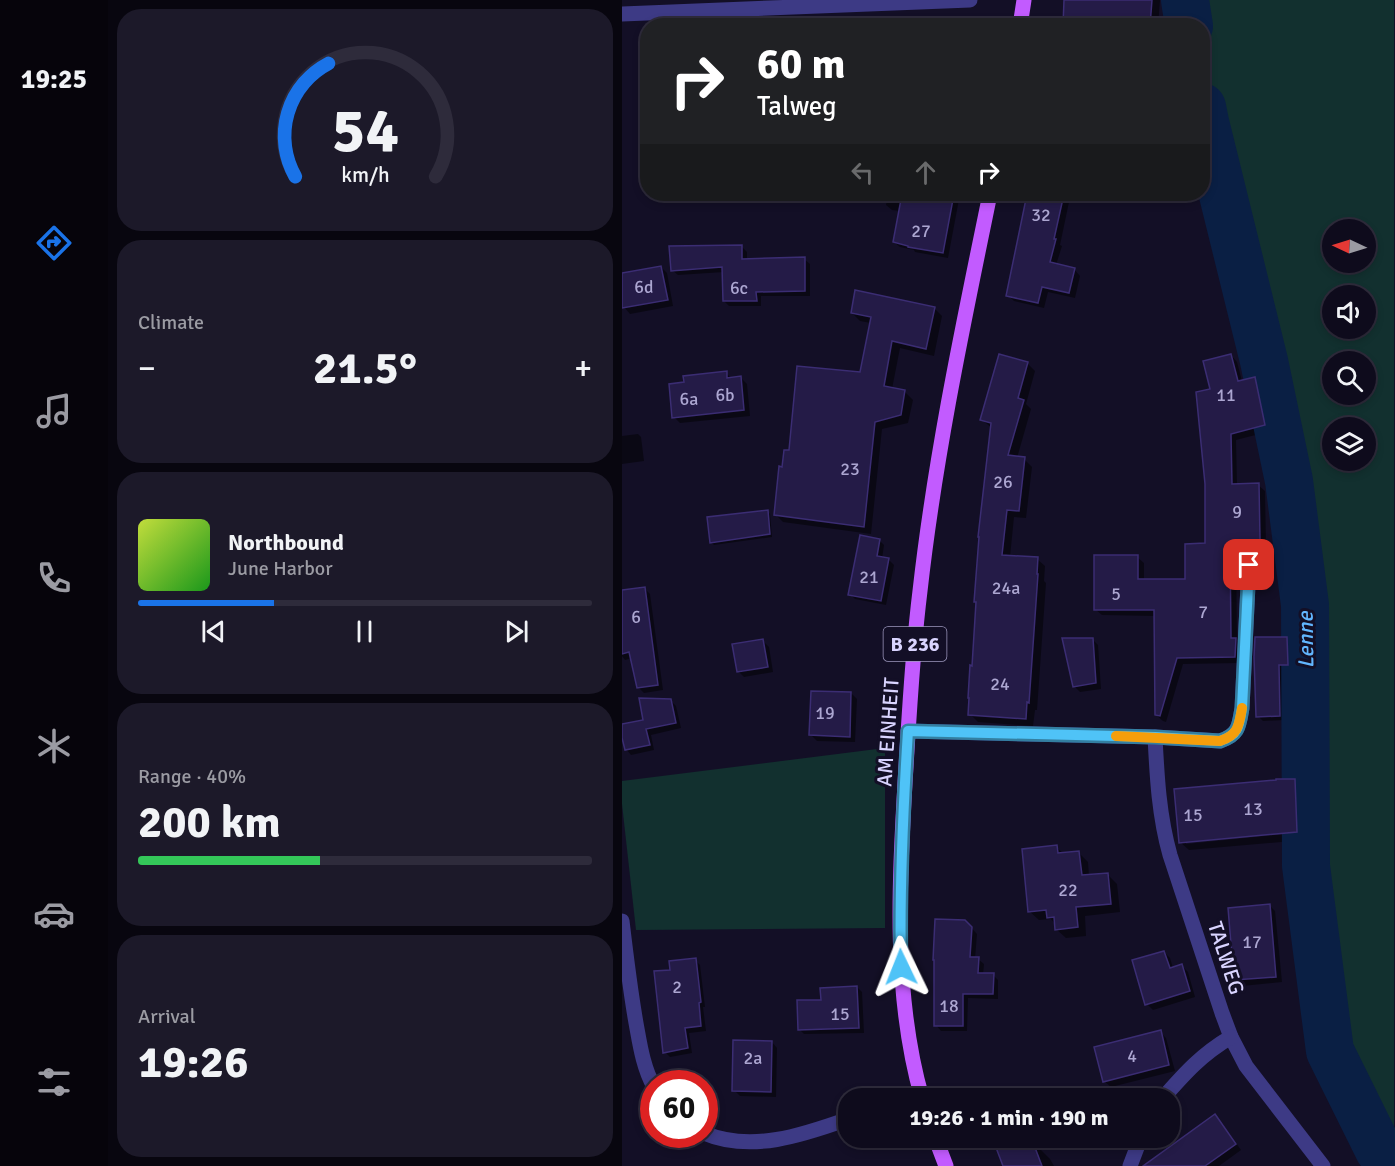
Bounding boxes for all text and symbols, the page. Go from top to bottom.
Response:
text: 60 m [757,39,846,90]
icon: right [658,42,736,120]
text: 19:25 [21,63,87,96]
text: Talweg [757,90,837,123]
text: 54 [331,92,399,169]
icon: left [846,156,879,189]
icon: ahead [909,156,942,189]
icon: right [972,156,1005,189]
text: km/h [341,163,389,189]
house number: 32 [1031,204,1051,226]
north arrow [1322,219,1376,273]
map controls [1322,219,1376,471]
house number: 27 [911,220,931,242]
icon: directions [33,222,75,264]
house number: 6d [634,276,654,298]
house number: 6c [730,277,748,299]
button: sound [1322,285,1376,339]
text: Climate [138,310,204,335]
text: 21.5° [313,341,417,396]
text: − [138,348,156,389]
text: + [574,348,592,389]
button: search [1322,351,1376,405]
house number: 6b [715,384,735,406]
house number: 11 [1216,384,1236,406]
house number: 6a [680,388,698,410]
icon: music [33,390,75,432]
button: layers [1322,417,1376,471]
house number: 23 [840,458,860,480]
house number: 26 [993,471,1013,493]
house number: 9 [1232,501,1242,523]
text: Northbound [228,529,344,556]
pin [1223,539,1274,590]
icon: arrive [1232,548,1265,581]
text: June Harbor [228,556,333,581]
icon: phone [33,557,75,599]
house number: 21 [859,566,879,588]
house number: 24a [992,577,1020,599]
house number: 5 [1111,583,1121,605]
house number: 7 [1198,601,1208,623]
house number: 6 [631,606,641,628]
water label: Lenne [1291,610,1319,669]
icon: previous [197,615,230,648]
icon: pause [348,615,381,648]
icon: next [500,615,533,648]
road number: B 236 [884,627,946,661]
house number: 24 [990,673,1010,695]
street label: AM EINHEIT [871,676,905,787]
house number: 19 [815,702,835,724]
icon: climate [33,725,75,767]
text: Range · 40% [138,764,246,789]
text: 200 km [138,795,281,850]
house number: 13 [1243,798,1263,820]
house number: 15 [1183,804,1203,826]
house number: 22 [1058,879,1078,901]
icon: car [33,893,75,935]
street label: TALWEG [1202,918,1250,998]
house number: 17 [1242,931,1262,953]
position arrow [869,935,933,999]
house number: 2 [672,976,682,998]
house number: 18 [939,995,959,1017]
house number: 15 [830,1003,850,1025]
text: Arrival [138,1004,196,1029]
text: 19:26 [138,1035,248,1090]
house number: 4 [1127,1045,1137,1067]
house number: 2a [744,1047,762,1069]
icon: filters [33,1061,75,1103]
speed limit sign: 60 [640,1070,718,1148]
text: 19:26 · 1 min · 190 m [909,1104,1109,1131]

